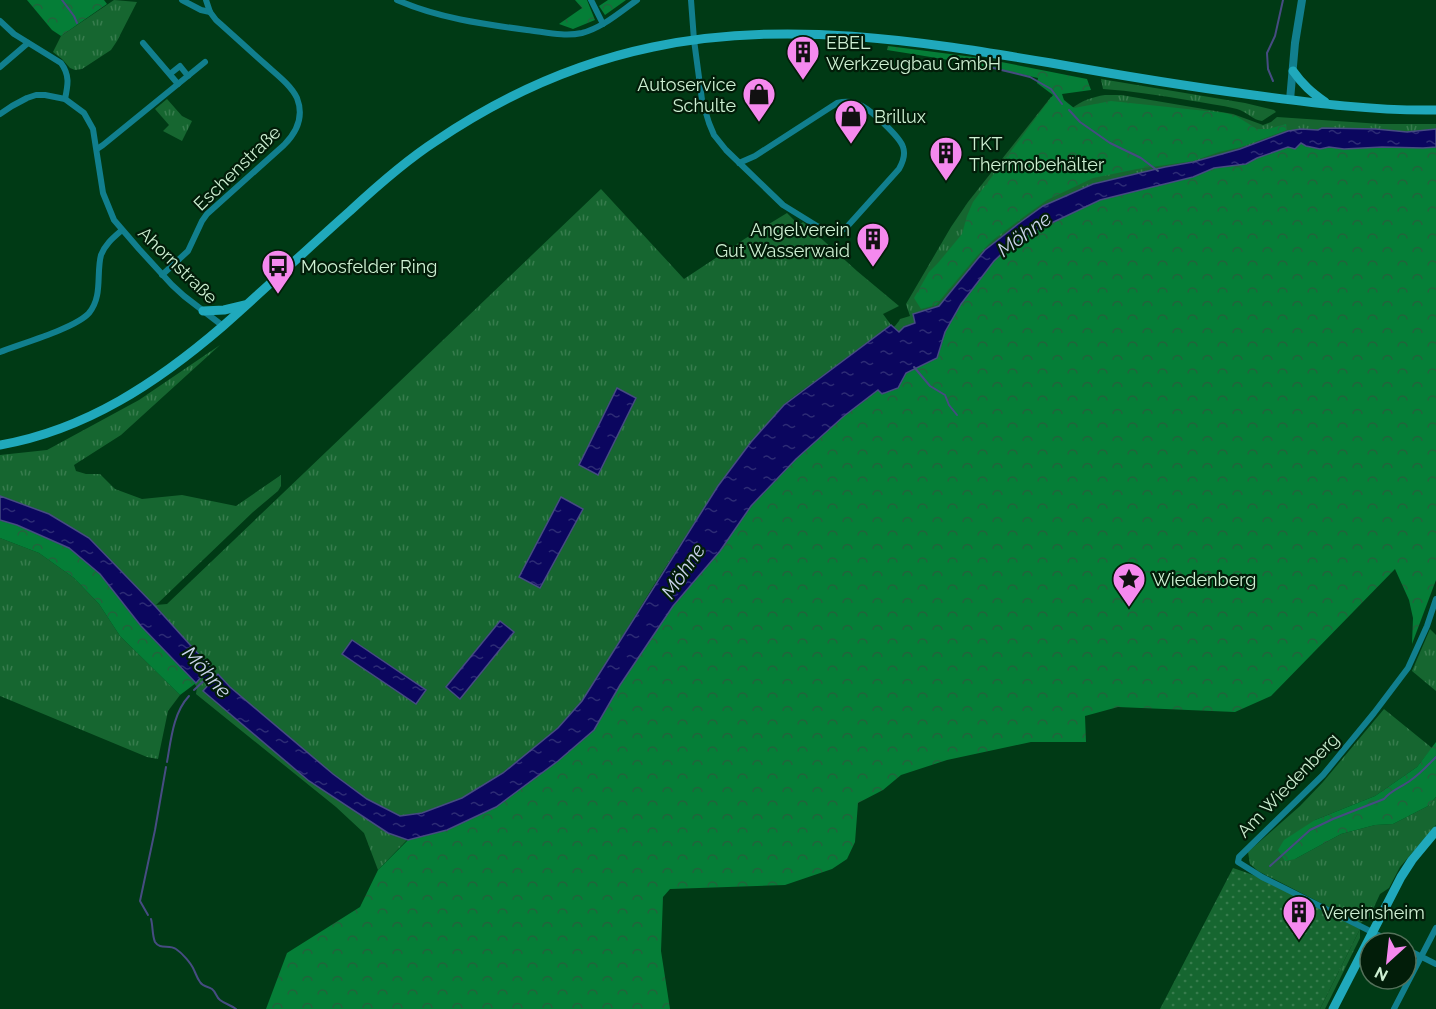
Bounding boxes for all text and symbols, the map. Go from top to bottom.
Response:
place label: EBEL Werkzeugbau GmbH [826,32,1001,74]
building icon: EBEL Werkzeugbau GmbH [785,34,821,81]
place label: Autoservice Schulte [637,74,736,116]
shop icon: Autoservice Schulte [741,76,777,123]
shop icon: Brillux [833,98,869,145]
place label: Brillux [874,106,926,127]
street label: Eschenstraße [189,121,285,215]
place label: TKT Thermobehälter [969,133,1105,175]
building icon: TKT Thermobehälter [928,135,964,182]
water label: Möhne [992,206,1056,262]
place label: Angelverein Gut Wasserwaid [715,219,850,261]
building icon: Angelverein Gut Wasserwaid [855,221,891,268]
street label: Ahornstraße [134,222,222,308]
bus stop icon: Moosfelder Ring [260,248,296,295]
place label: Moosfelder Ring [301,256,437,277]
water label: Möhne [656,539,710,603]
place icon: Wiedenberg [1111,561,1147,608]
place label: Wiedenberg [1152,569,1256,590]
water label: Möhne [178,641,237,703]
street label: Am Wiedenberg [1233,728,1343,842]
building icon: Vereinsheim [1281,894,1317,941]
place label: Vereinsheim [1322,902,1425,923]
north arrow [1358,931,1418,991]
text: N [1372,963,1391,985]

